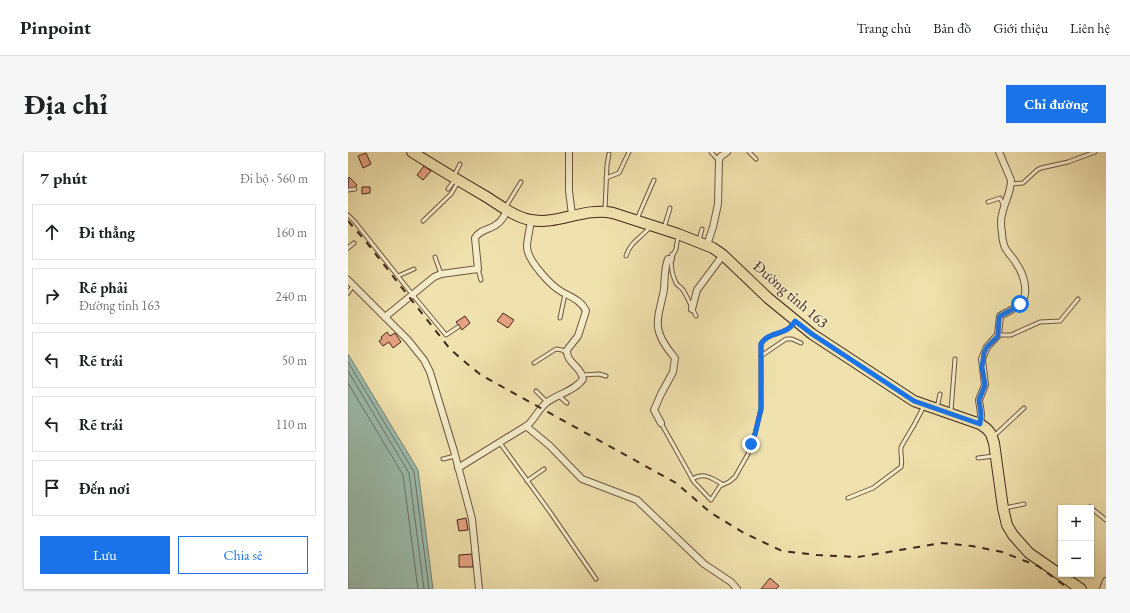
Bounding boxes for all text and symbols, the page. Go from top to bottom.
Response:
text: Pinpoint [20,15,91,40]
text: Trang chủ [856,19,911,37]
text: Bản đồ [933,19,971,37]
text: Giới thiệu [993,19,1048,37]
text: Liên hệ [1070,19,1110,37]
button: Chỉ đường [1006,85,1106,123]
text: Địa chỉ [24,86,108,122]
text: 7 phút [40,167,87,189]
text: Đi bộ · 560 m [240,170,308,187]
icon: ahead [41,221,63,243]
text: Đi thẳng [79,223,135,242]
text: 160 m [276,224,307,241]
street label: Đường tỉnh 163 [750,256,832,332]
text: Rẽ phải [79,278,128,297]
icon: right [41,285,63,307]
text: 240 m [276,288,307,305]
route start [1011,295,1029,313]
text: Đường tỉnh 163 [79,297,160,314]
icon: left [41,349,63,371]
text: Rẽ trái [79,351,123,370]
text: 50 m [282,352,307,369]
icon: left [41,413,63,435]
text: Rẽ trái [79,415,123,434]
text: 110 m [276,416,307,433]
route end [742,435,760,453]
icon: arrive [41,477,63,499]
text: Đến nơi [79,479,130,498]
map controls [1058,505,1094,577]
button: + [1058,505,1094,541]
button: Lưu [40,536,170,574]
button: Chia sẻ [178,536,308,574]
button: − [1058,541,1094,577]

